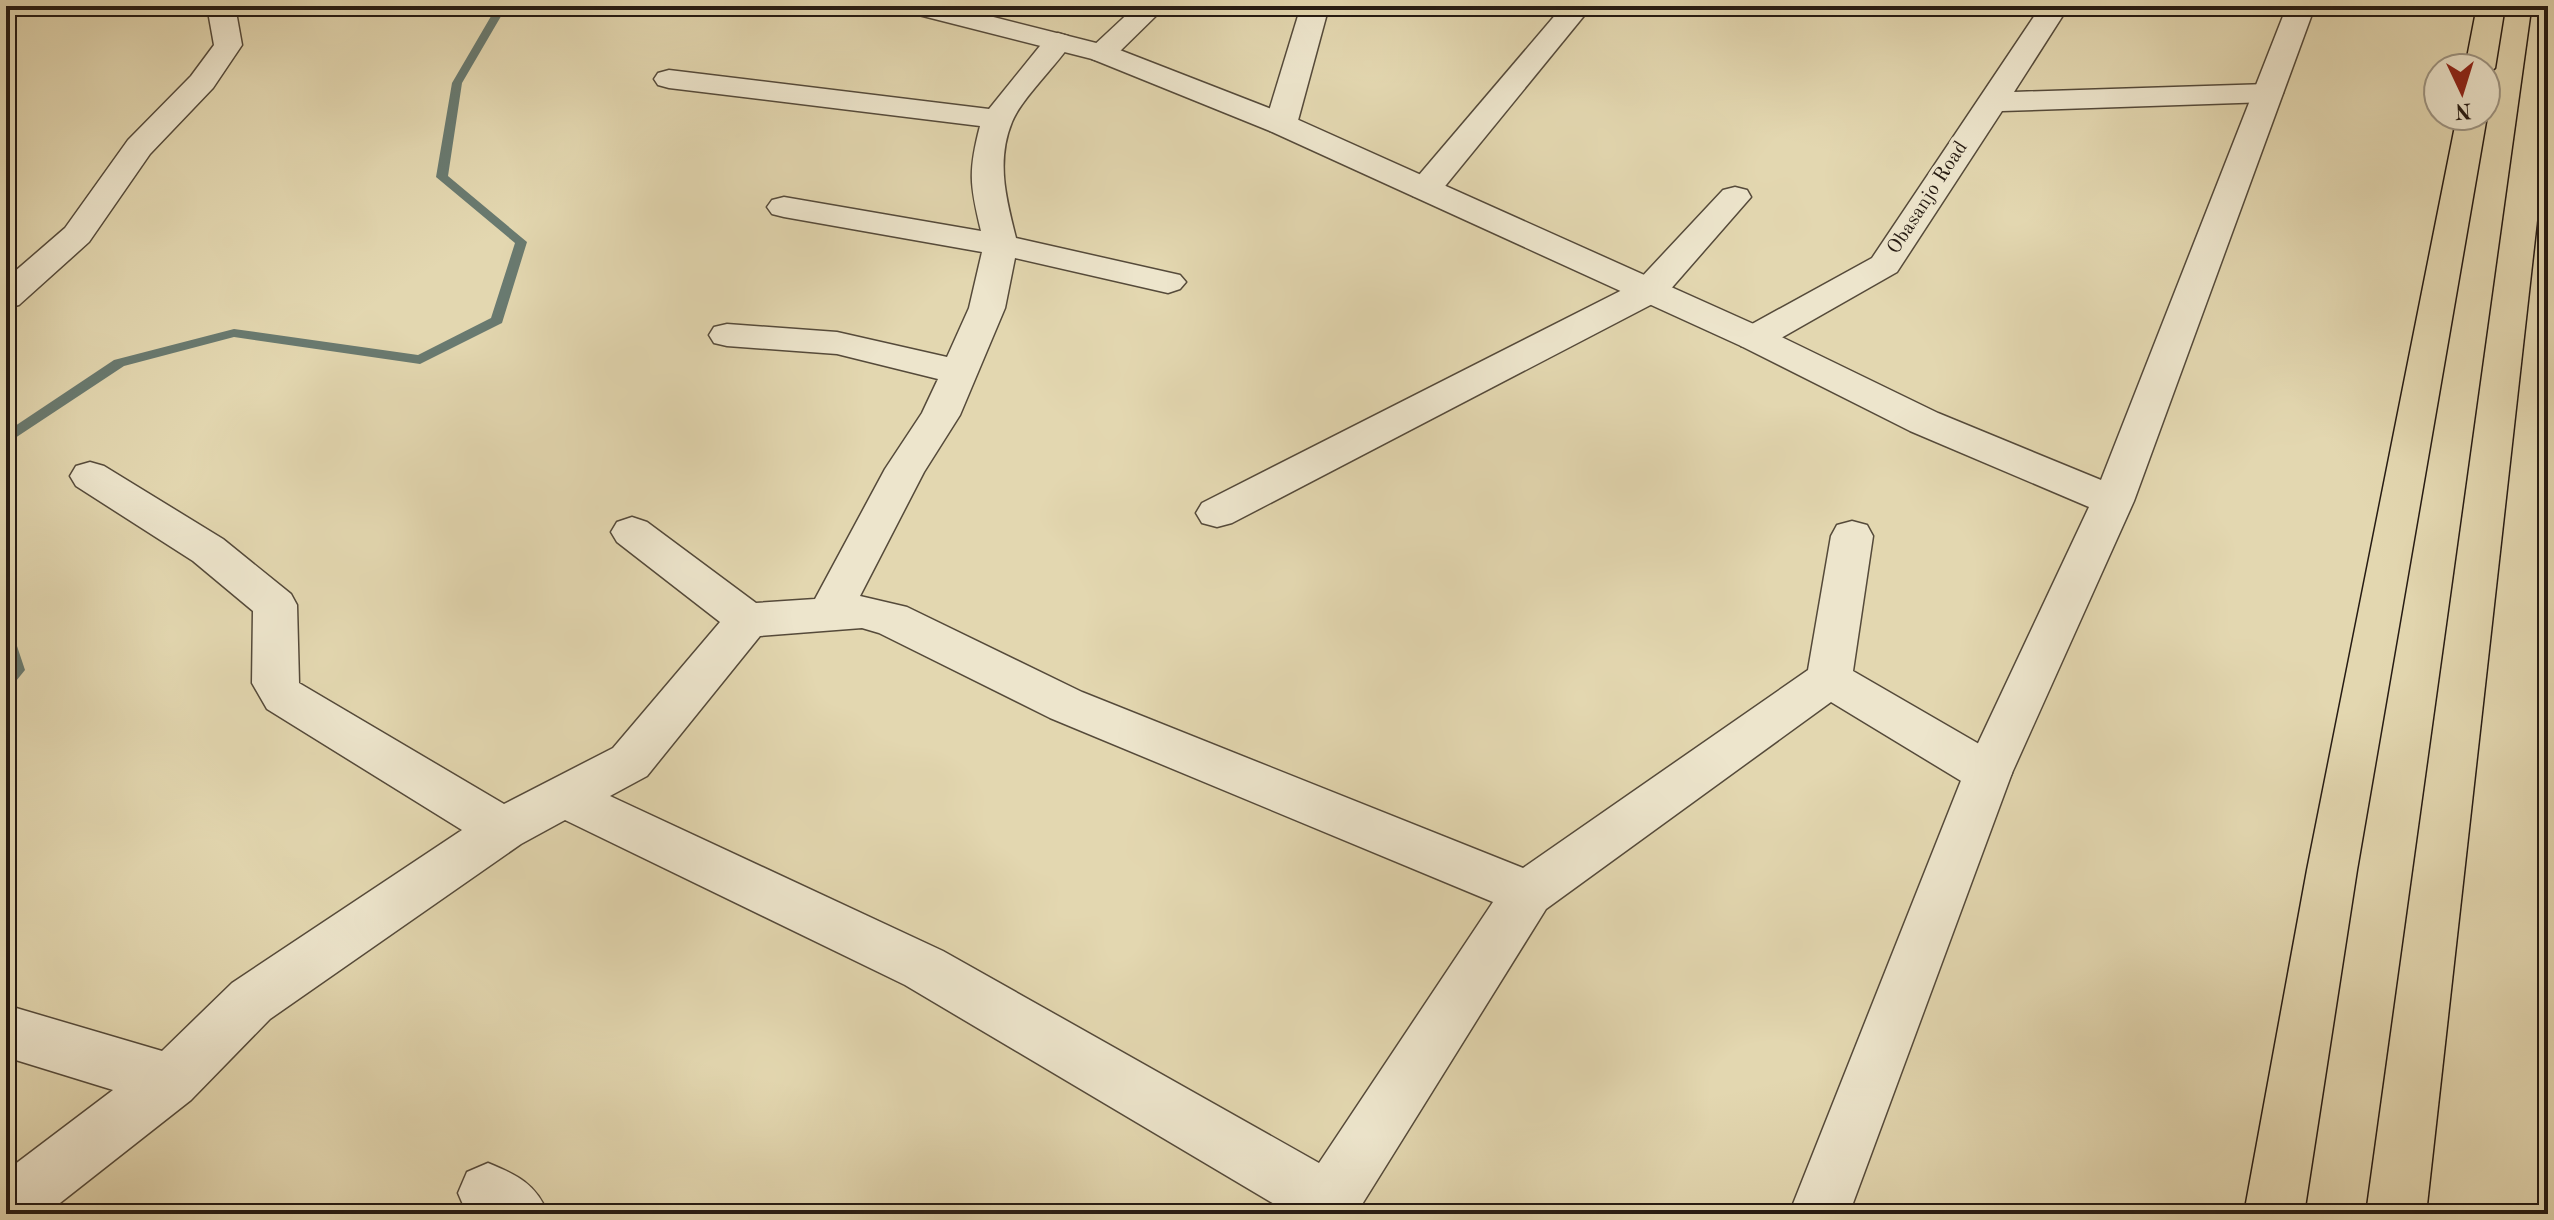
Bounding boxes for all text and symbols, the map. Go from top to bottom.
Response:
north arrow [2422,52,2502,132]
text: N [2454,98,2472,122]
street label: Obasanjo Road [1884,138,1972,258]

